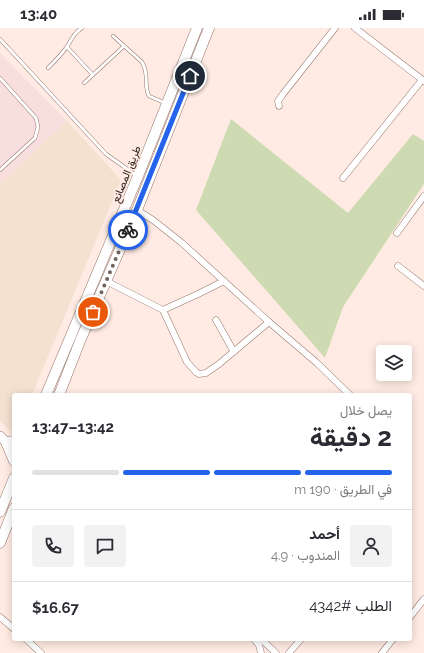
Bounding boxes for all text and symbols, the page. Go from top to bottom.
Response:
text: 13:40 [20,5,57,23]
pin [173,59,207,93]
icon: home [179,65,201,87]
street label: طريق المصانع [109,144,145,205]
courier [108,210,148,250]
icon: bike [117,219,139,241]
pin [76,295,110,329]
icon: bag [82,301,104,323]
map controls [376,345,412,381]
button: layers [376,345,412,381]
text: يصل خلال [340,403,392,418]
text: 13:42–13:47 [32,418,114,436]
text: 2 دقيقة [310,422,392,452]
text: في الطريق · 190 m [294,482,392,497]
button: phone [32,525,74,567]
button: chat [84,525,126,567]
text: أحمد [309,525,340,543]
button: person [350,525,392,567]
text: المندوب · 4.9 [271,548,340,563]
text: الطلب #4342 [309,597,392,615]
text: $16.67 [32,599,79,617]

